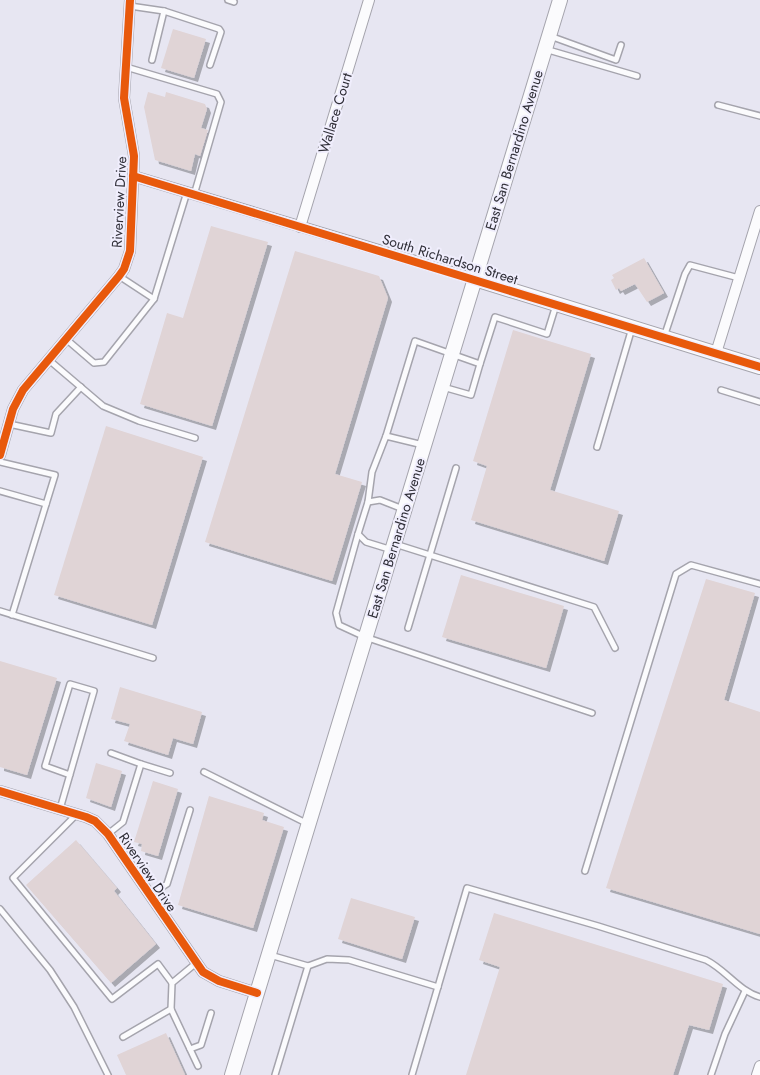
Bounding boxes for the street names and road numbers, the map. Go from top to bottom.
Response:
street label: East San Bernardino Avenue [480,67,548,233]
street label: Wallace Court [313,70,357,156]
street label: Riverview Drive [107,156,131,248]
street label: South Richardson Street [380,229,521,289]
street label: East San Bernardino Avenue [362,455,430,621]
street label: Riverview Drive [114,828,182,916]

